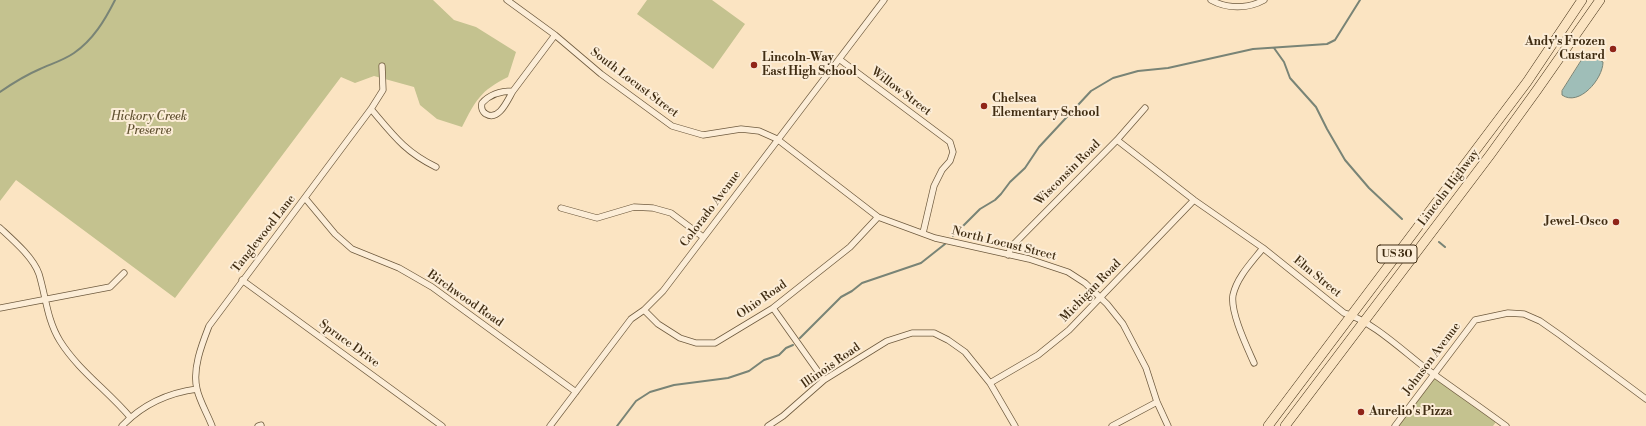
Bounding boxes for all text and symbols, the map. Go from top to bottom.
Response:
place label: Andy's Frozen Custard [1525,35,1605,63]
marker: Andy's Frozen Custard [1608,44,1618,54]
street label: South Locust Street [587,45,681,121]
place label: Lincoln-Way East High School [762,51,857,79]
marker: Lincoln-Way East High School [749,60,759,70]
street label: Willow Street [868,65,934,119]
place label: Chelsea Elementary School [992,92,1099,120]
marker: Chelsea Elementary School [979,101,989,111]
park label: Hickory Creek Preserve [111,110,187,138]
street label: Wisconsin Road [1032,137,1104,209]
street label: Lincoln Highway [1416,147,1482,229]
street label: Colorado Avenue [678,168,744,250]
street label: Tanglewood Lane [229,192,299,276]
place label: Jewel-Osco [1545,215,1608,229]
marker: Jewel-Osco [1611,217,1621,227]
street label: North Locust Street [950,224,1058,264]
road number: US 30 [1377,245,1417,263]
street label: Elm Street [1290,253,1344,301]
street label: Michigan Road [1058,257,1124,325]
street label: Birchwood Road [424,268,506,330]
street label: Ohio Road [734,278,790,322]
street label: Spruce Drive [316,317,382,371]
street label: Johnson Avenue [1400,320,1464,398]
street label: Illinois Road [799,340,863,392]
place label: Aurelio's Pizza [1369,405,1452,419]
marker: Aurelio's Pizza [1356,407,1366,417]

